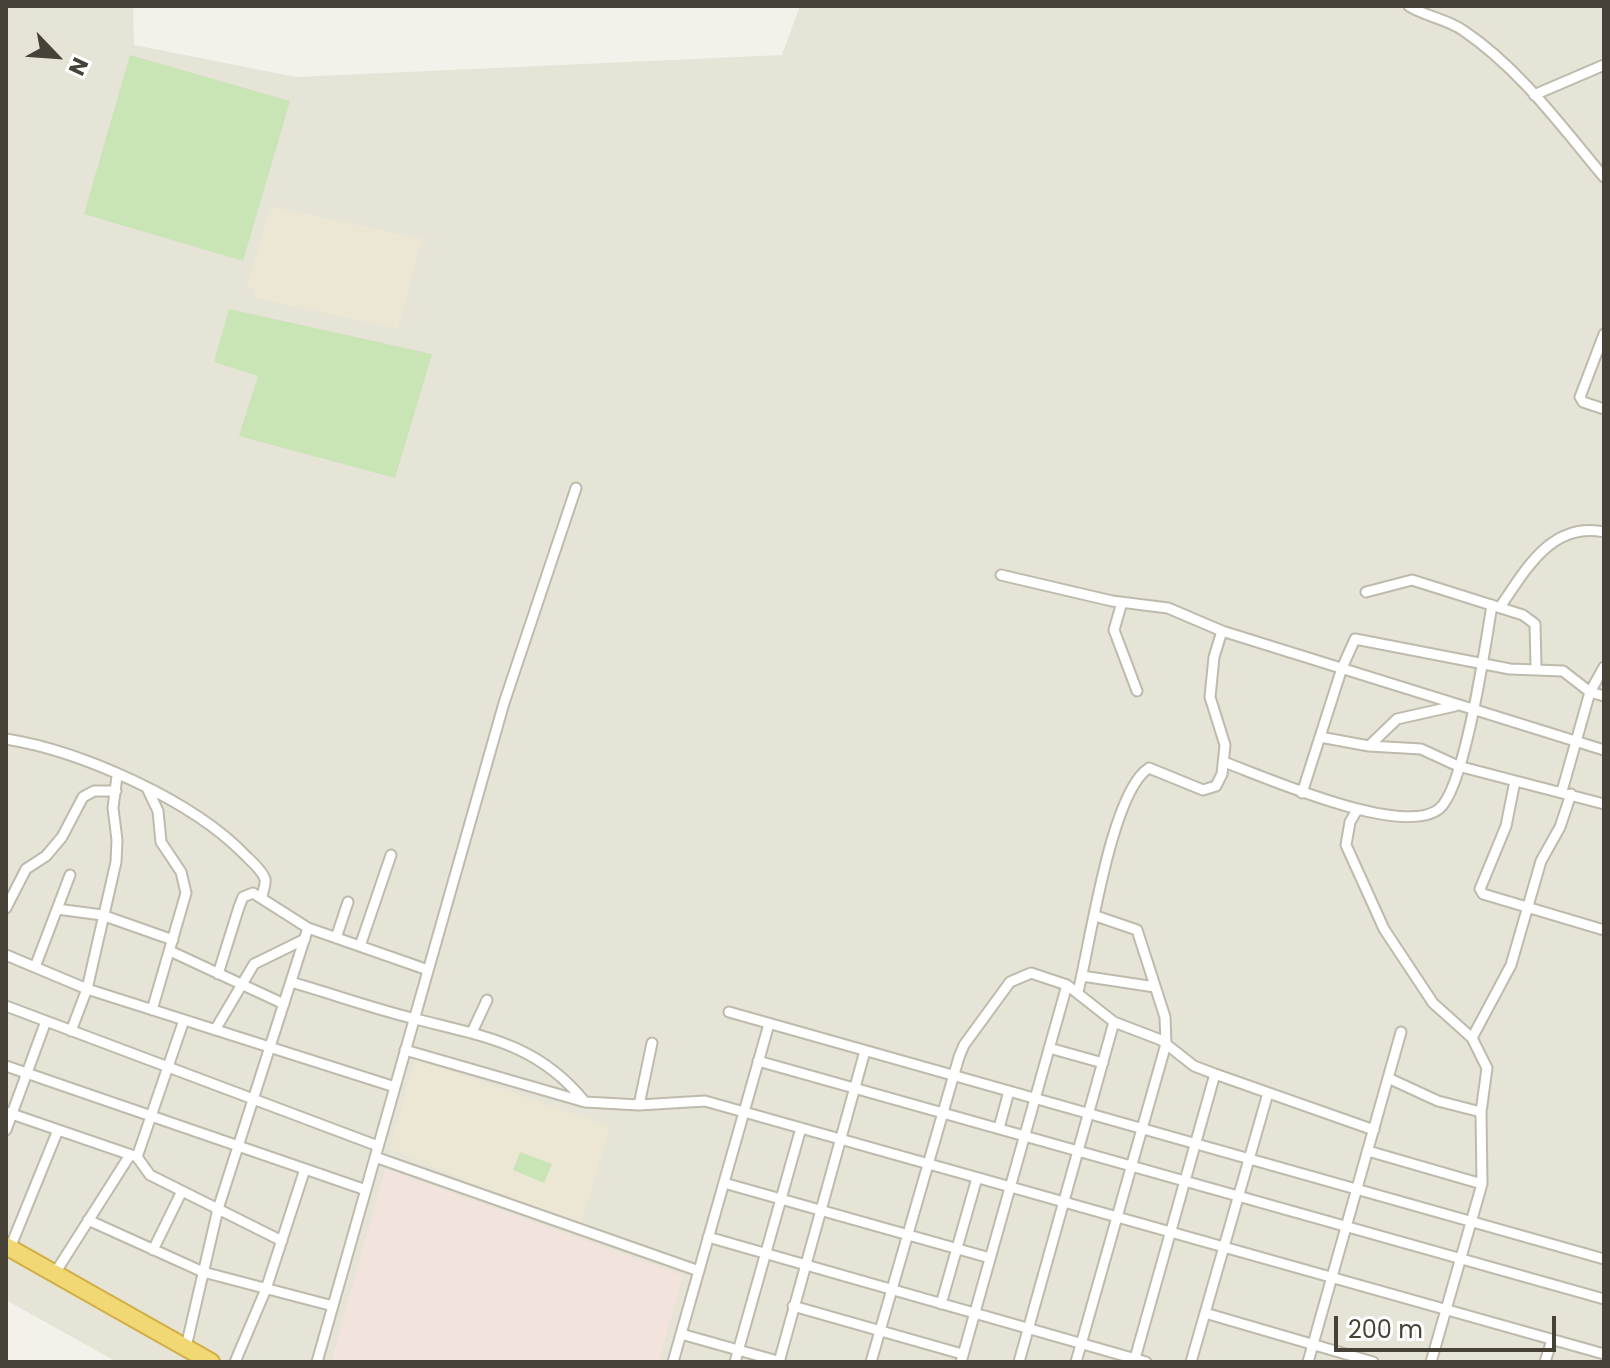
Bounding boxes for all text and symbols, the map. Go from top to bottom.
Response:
north arrow [16,16,96,96]
text: N [61,52,96,80]
scale bar [1338,1300,1560,1350]
text: 200 m [1348,1313,1423,1346]

